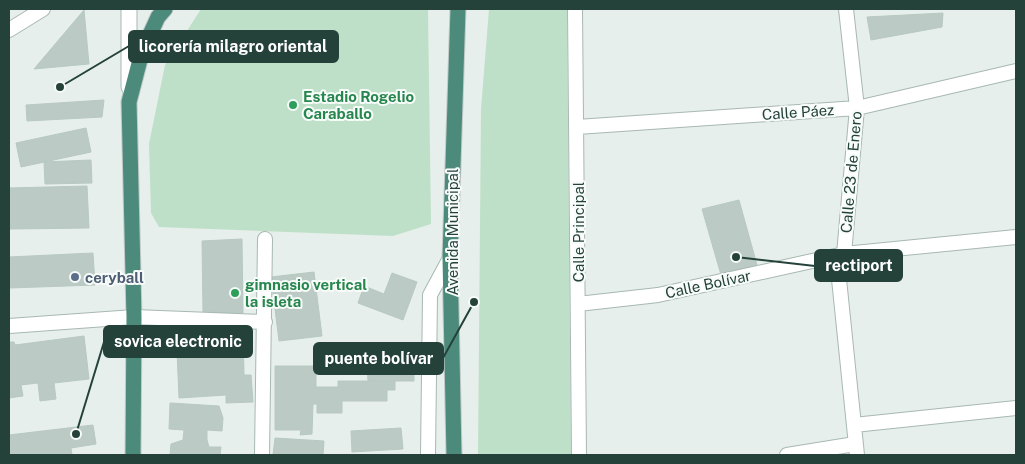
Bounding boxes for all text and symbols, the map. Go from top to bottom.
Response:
callout: licorería milagro oriental [129,31,338,62]
text: licorería milagro oriental [139,37,327,56]
place label: Estadio Rogelio Caraballo [303,88,415,122]
marker: Estadio Rogelio Caraballo [287,99,299,111]
street label: Calle Páez [761,101,835,123]
street label: Calle 23 de Enero [837,110,865,234]
street label: Avenida Municipal [444,169,461,295]
street label: Calle Principal [570,182,587,282]
callout: rectiport [815,250,902,281]
text: rectiport [825,256,893,275]
street label: Calle Bolívar [664,267,753,301]
place label: ceryball [85,269,144,286]
marker: ceryball [69,271,81,283]
place label: gimnasio vertical la isleta [245,276,367,310]
marker: gimnasio vertical la isleta [229,287,241,299]
callout: sovica electronic [104,326,252,357]
text: sovica electronic [114,332,242,351]
callout: puente bolívar [314,343,443,374]
text: puente bolívar [325,349,434,368]

